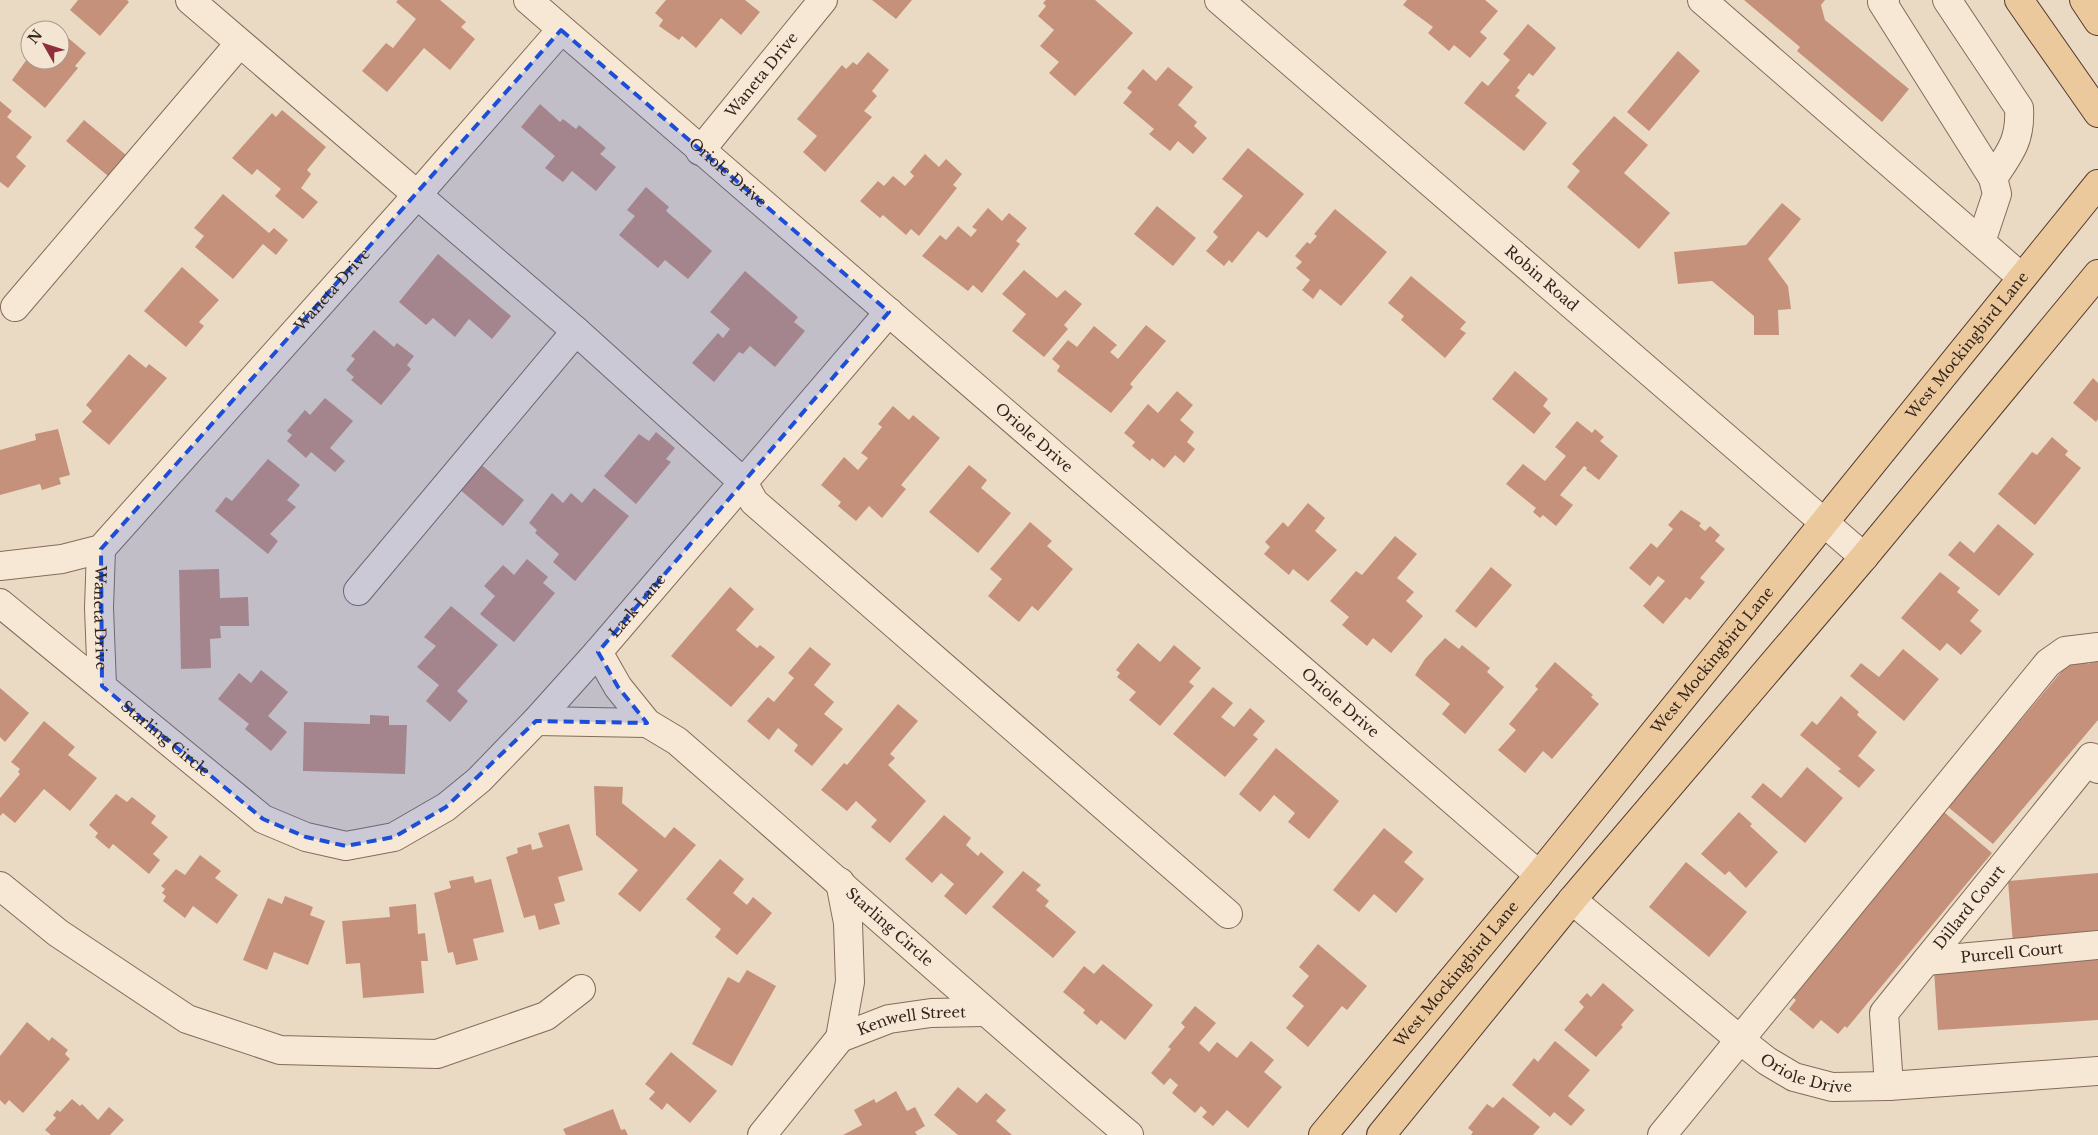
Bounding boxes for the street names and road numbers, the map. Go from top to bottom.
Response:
street label: Waneta Drive [720,28,802,122]
street label: Oriole Drive [685,133,771,211]
street label: Robin Road [1501,241,1582,315]
street label: Waneta Drive [289,244,374,336]
street label: West Mockingbird Lane [1901,268,2032,424]
street label: Oriole Drive [991,398,1077,476]
street label: Waneta Drive [90,564,111,671]
street label: Lark Lane [605,570,670,641]
street label: West Mockingbird Lane [1646,583,1777,738]
street label: Oriole Drive [1298,664,1383,741]
street label: Starling Circle [117,696,214,781]
street label: Dillard Court [1929,861,2009,953]
street label: Starling Circle [842,883,937,970]
street label: West Mockingbird Lane [1389,897,1522,1052]
street label: Purcell Court [1959,938,2064,967]
street label: Kenwell Street [854,1002,966,1039]
street label: Oriole Drive [1757,1049,1852,1096]

